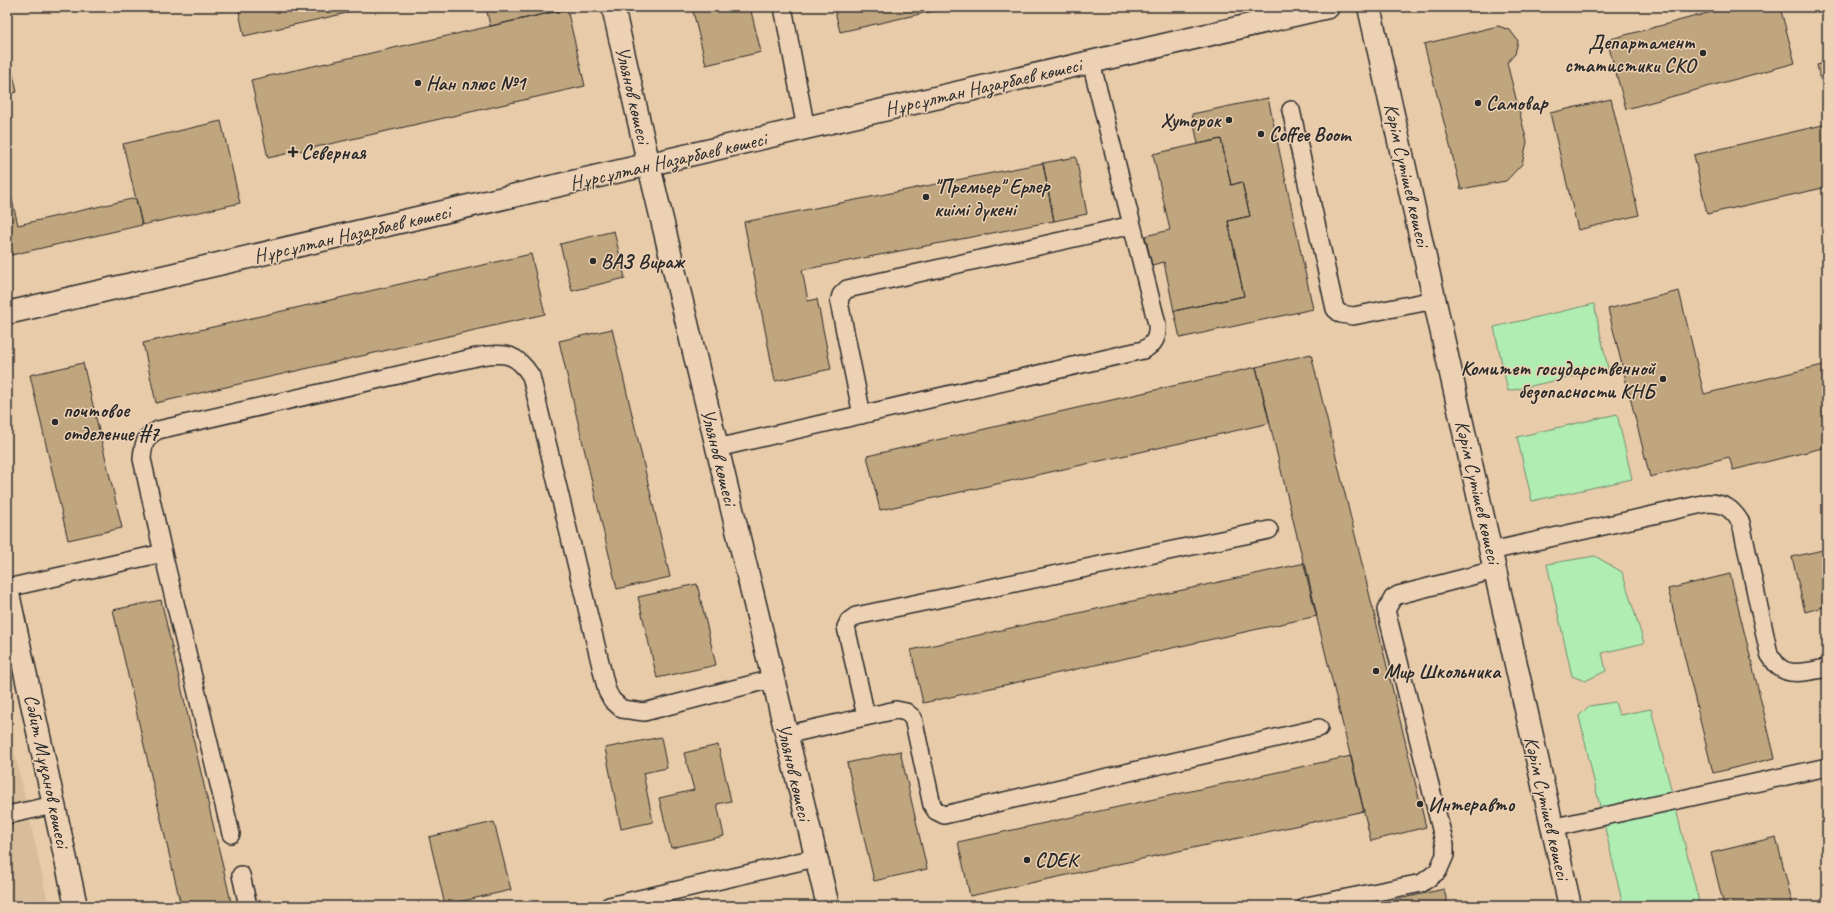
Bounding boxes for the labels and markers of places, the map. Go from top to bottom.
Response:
place label: Департамент статистики СКО [1565,30,1698,78]
marker: Департамент статистики СКО [1698,48,1708,58]
place label: Нан плюс №1 [426,71,527,96]
marker: Нан плюс №1 [413,78,423,88]
place label: Самовар [1486,91,1549,116]
marker: Самовар [1473,98,1483,108]
place label: Хуторок [1161,108,1223,133]
marker: Хуторок [1224,115,1234,125]
place label: Coffee Boom [1269,122,1352,147]
marker: Coffee Boom [1256,129,1266,139]
place label: Северная [301,140,367,165]
marker: Северная [288,147,298,157]
place label: "Премьер" Ерлер киімі дүкені [934,174,1051,222]
marker: "Премьер" Ерлер киімі дүкені [921,192,931,202]
place label: ВАЗ Вираж [601,249,686,274]
marker: ВАЗ Вираж [588,256,598,266]
place label: Комитет государственной безопасности КНБ [1461,356,1657,405]
marker: Комитет государственной безопасности КНБ [1658,374,1668,384]
place label: почтовое отделение #7 [63,398,161,446]
marker: почтовое отделение #7 [50,417,60,427]
place label: Мир Школьника [1384,659,1502,684]
marker: Мир Школьника [1371,666,1381,676]
place label: Интеравто [1428,792,1516,817]
marker: Интеравто [1415,799,1425,809]
place label: CDEK [1035,848,1081,873]
marker: CDEK [1022,855,1032,865]

